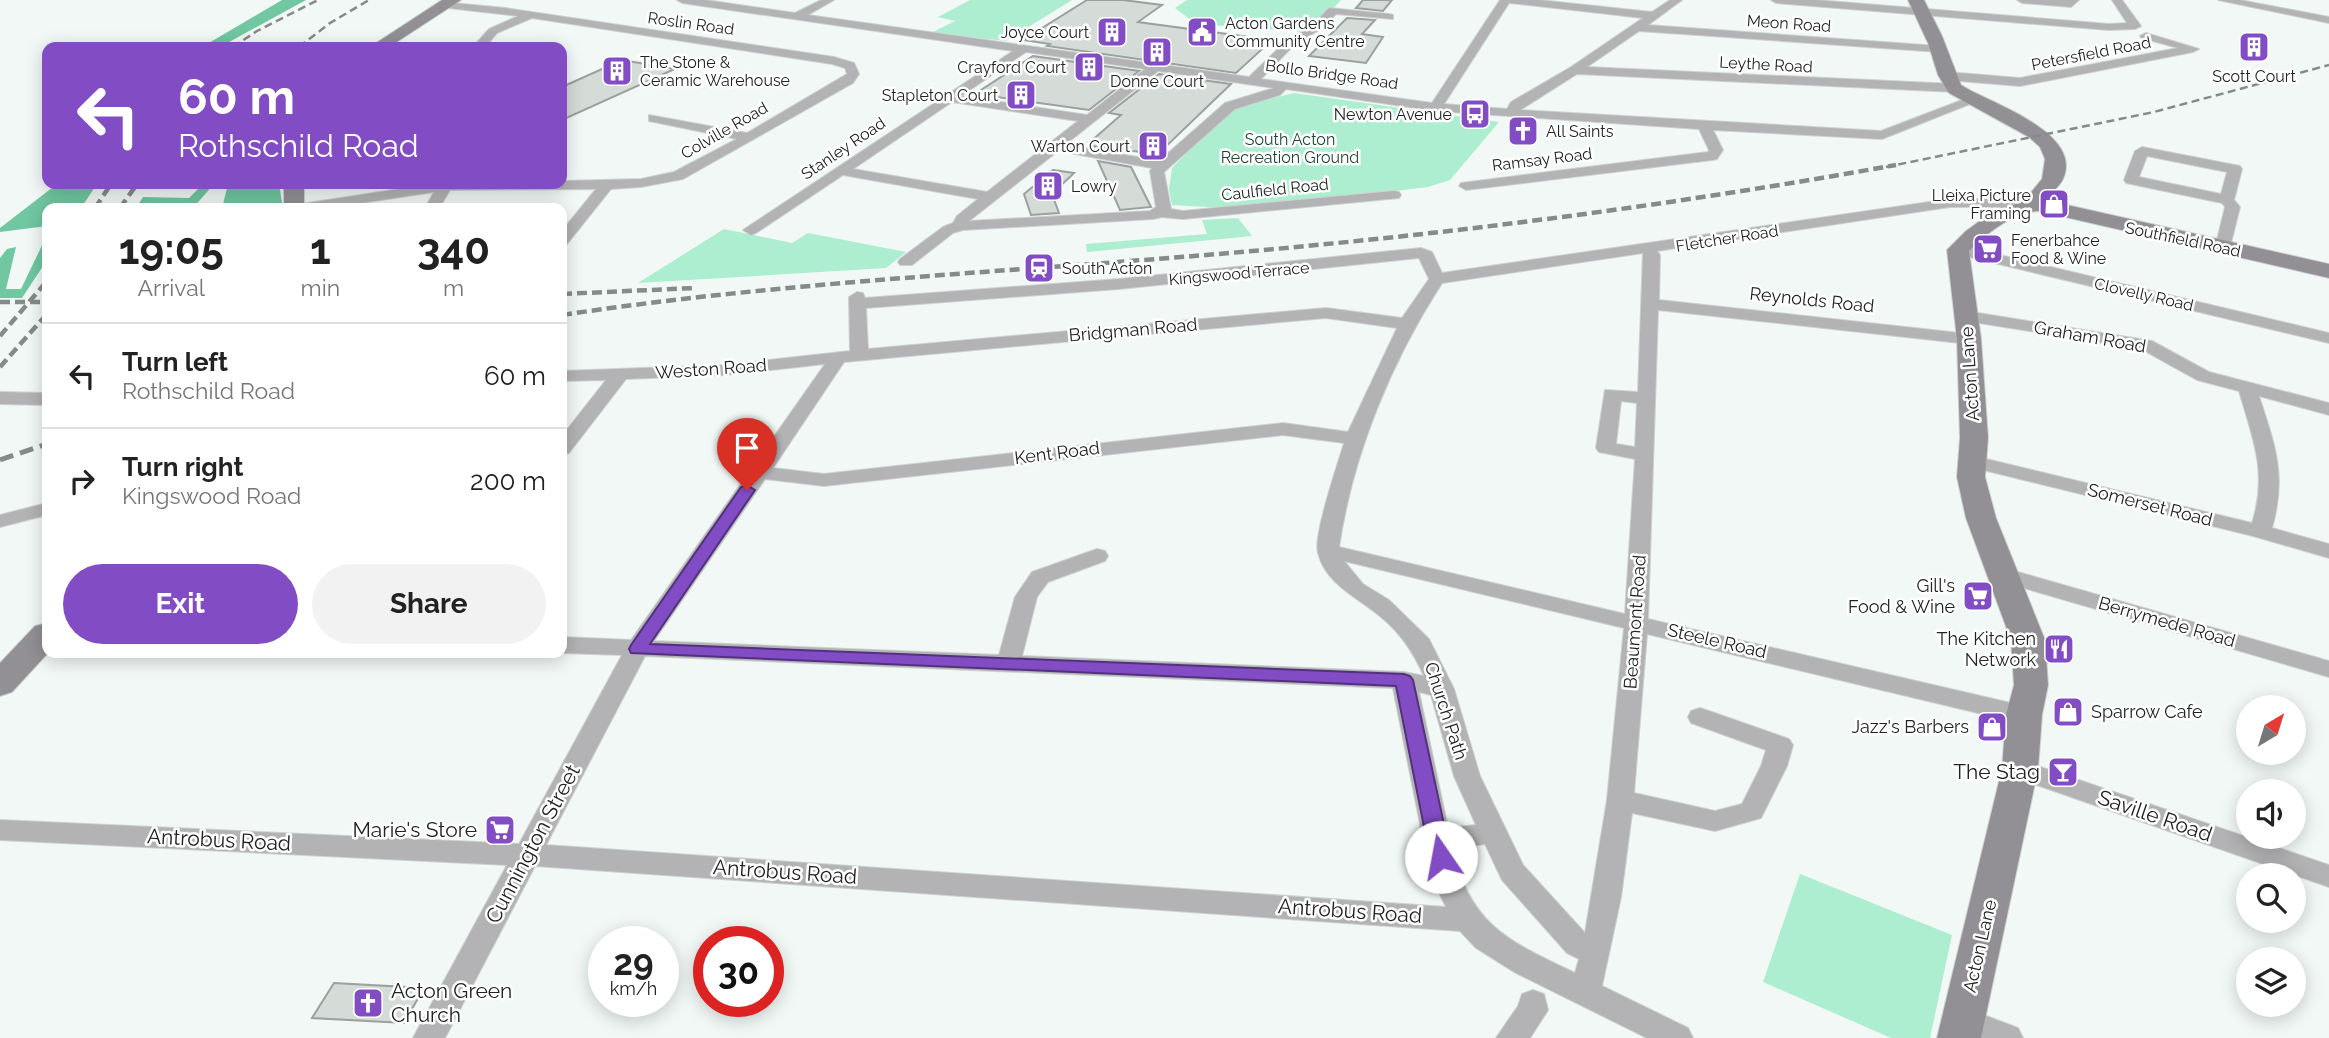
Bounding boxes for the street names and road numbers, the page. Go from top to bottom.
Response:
street label: Roslin Road [647,8,735,39]
street label: Meon Road [1746,11,1832,36]
street label: Petersfield Road [2030,33,2152,74]
street label: Leythe Road [1719,53,1813,76]
street label: Bollo Bridge Road [1264,56,1400,93]
street label: Colville Road [677,98,771,163]
street label: Stanley Road [798,113,889,183]
street label: Ramsay Road [1491,144,1593,175]
street label: Caulfield Road [1220,174,1330,205]
street label: Southfield Road [2123,218,2242,261]
street label: Fletcher Road [1674,221,1780,256]
street label: Kingswood Terrace [1168,258,1310,289]
street label: Clovelly Road [2092,274,2195,315]
street label: Reynolds Road [1749,283,1875,316]
street label: Bridgman Road [1068,313,1198,346]
street label: Graham Road [2032,316,2148,357]
street label: Acton Lane [1956,326,1983,422]
street label: Weston Road [655,354,767,383]
street label: Kent Road [1013,437,1101,468]
street label: Somerset Road [2085,479,2215,530]
street label: Beaumont Road [1619,554,1650,690]
street label: Berrymede Road [2096,592,2238,651]
street label: Steele Road [1666,619,1769,662]
street label: Church Path [1421,659,1472,763]
street label: Cunnington Street [480,760,585,927]
street label: Saville Road [2095,784,2216,847]
street label: Antrobus Road [146,823,292,856]
street label: Antrobus Road [712,854,858,889]
street label: Antrobus Road [1277,893,1423,928]
street label: Acton Lane [1959,897,2001,994]

